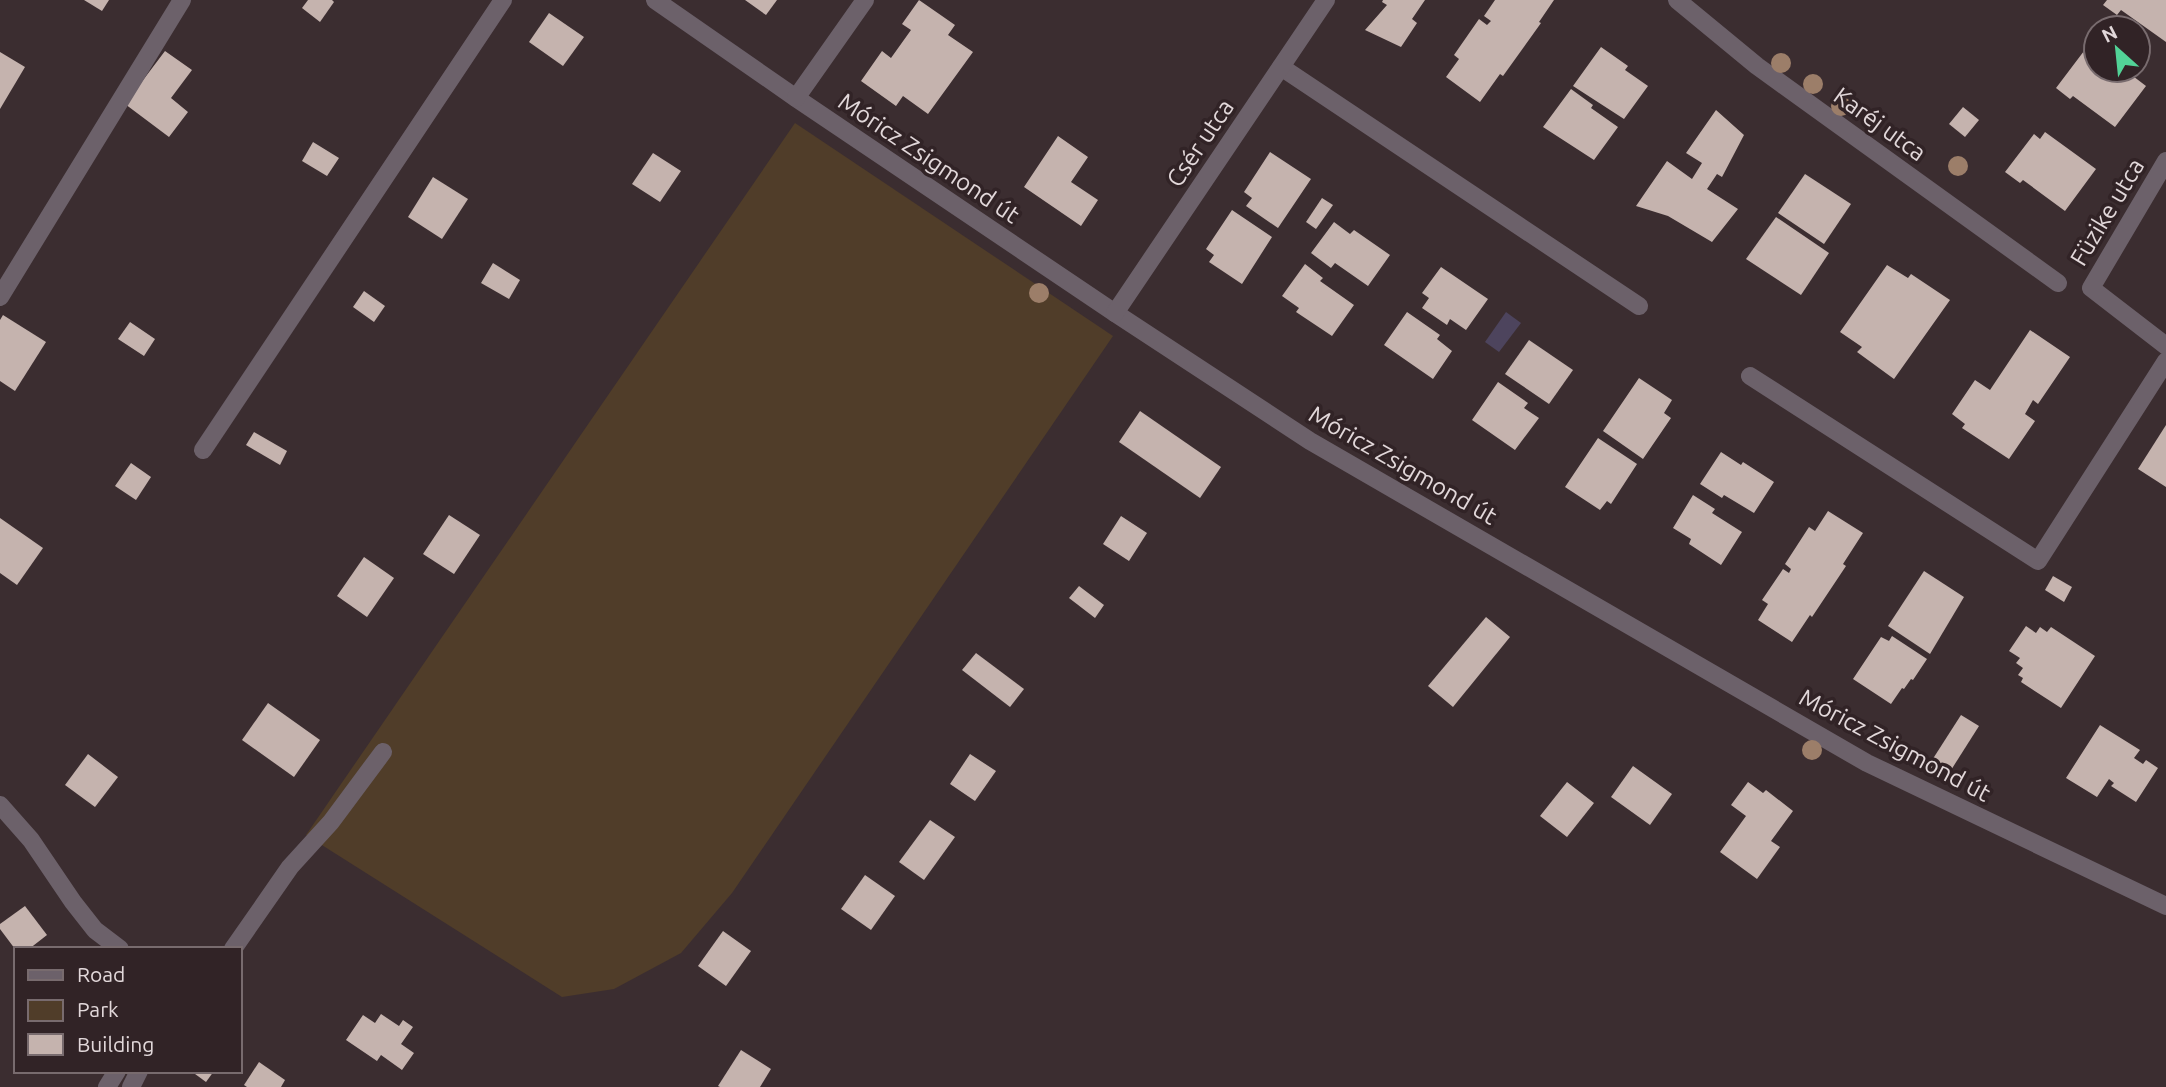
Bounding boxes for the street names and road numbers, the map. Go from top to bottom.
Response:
street label: Karéj utca [1829,82,1931,166]
street label: Móricz Zsigmond út [833,87,1025,229]
street label: Csér utca [1161,94,1239,192]
street label: Füzike utca [2065,154,2149,270]
street label: Móricz Zsigmond út [1304,400,1502,530]
street label: Móricz Zsigmond út [1795,683,1996,807]

